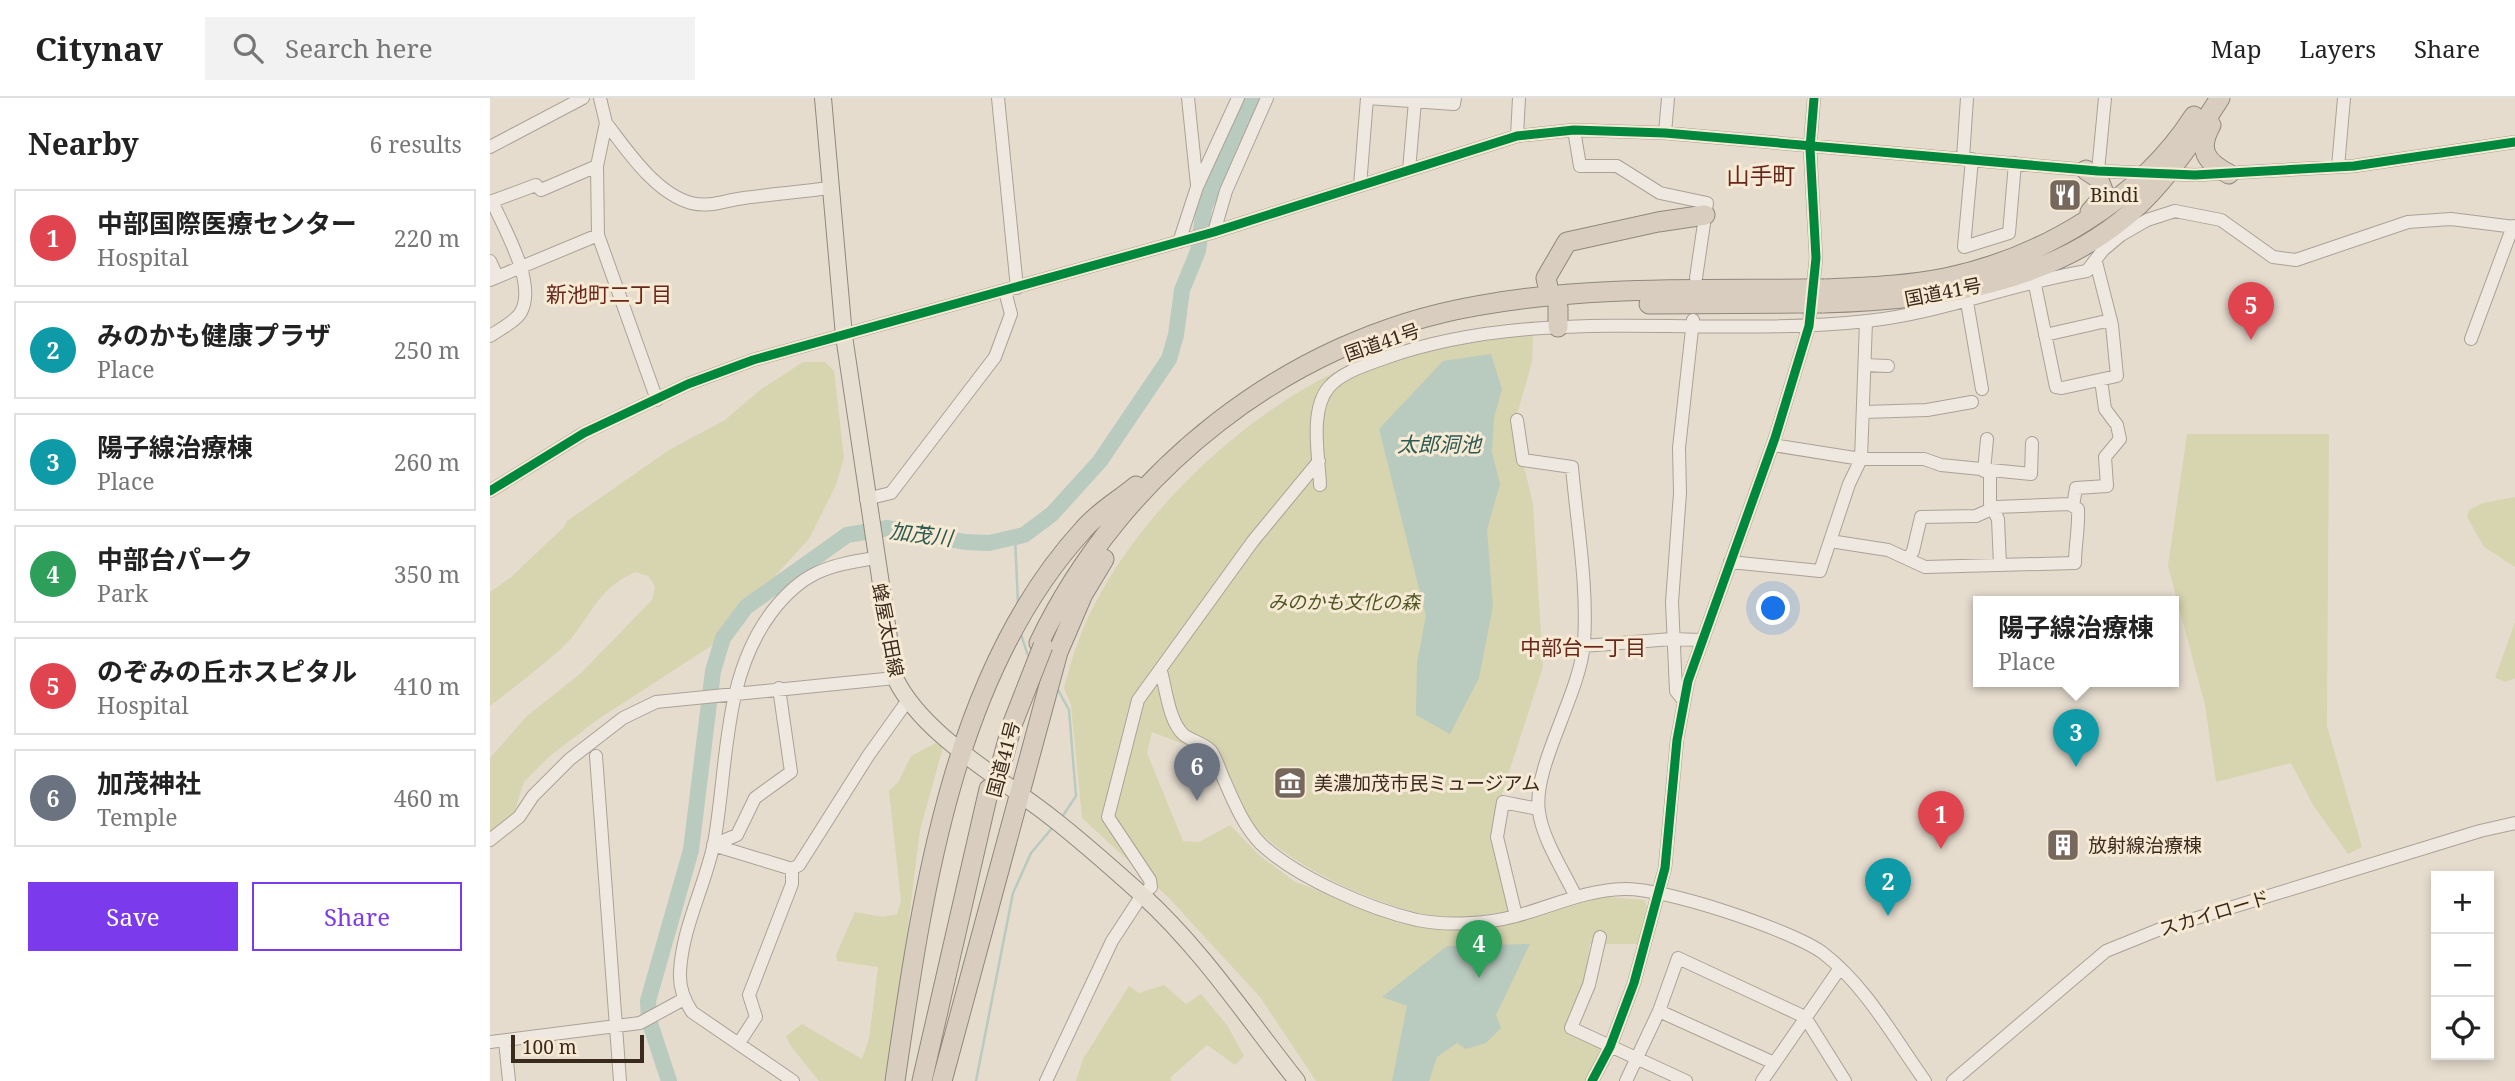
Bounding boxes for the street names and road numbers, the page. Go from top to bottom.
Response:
street label: 国道41号 [1902,272,1984,312]
street label: 国道41号 [1341,317,1423,367]
street label: 蜂屋太田線 [866,581,910,679]
street label: 国道41号 [980,718,1026,800]
street label: スカイロード [2156,884,2272,942]

